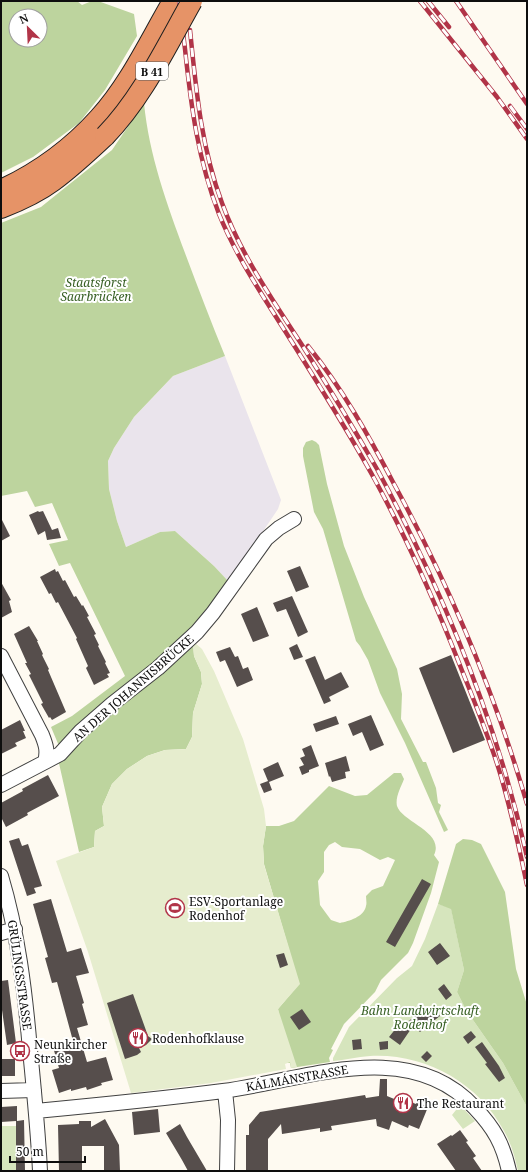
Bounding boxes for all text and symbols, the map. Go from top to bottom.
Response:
north arrow [8,8,48,48]
text: N [17,10,31,27]
road number: B 41 [136,62,168,80]
park label: Staatsforst Saarbrücken [60,274,132,305]
street label: AN DER JOHANNISBRÜCKE [69,630,197,746]
place label: ESV-Sportanlage Rodenhof [189,893,283,924]
sports icon: ESV-Sportanlage Rodenhof [164,897,186,919]
street label: GRÜLINGSSTRASSE [4,919,36,1031]
park label: Bahn Landwirtschaft Rodenhof [360,1002,480,1033]
restaurant icon: Rodenhofklause [127,1027,149,1049]
place label: Rodenhofklause [152,1030,244,1047]
place label: Neunkircher Straße [34,1036,107,1067]
bus stop icon: Neunkircher Straße [9,1040,31,1062]
street label: KÁLMÁNSTRASSE [244,1061,350,1095]
restaurant icon: The Restaurant [392,1092,414,1114]
place label: The Restaurant [417,1095,504,1112]
scale bar [10,1138,85,1164]
text: 50 m [16,1143,44,1160]

